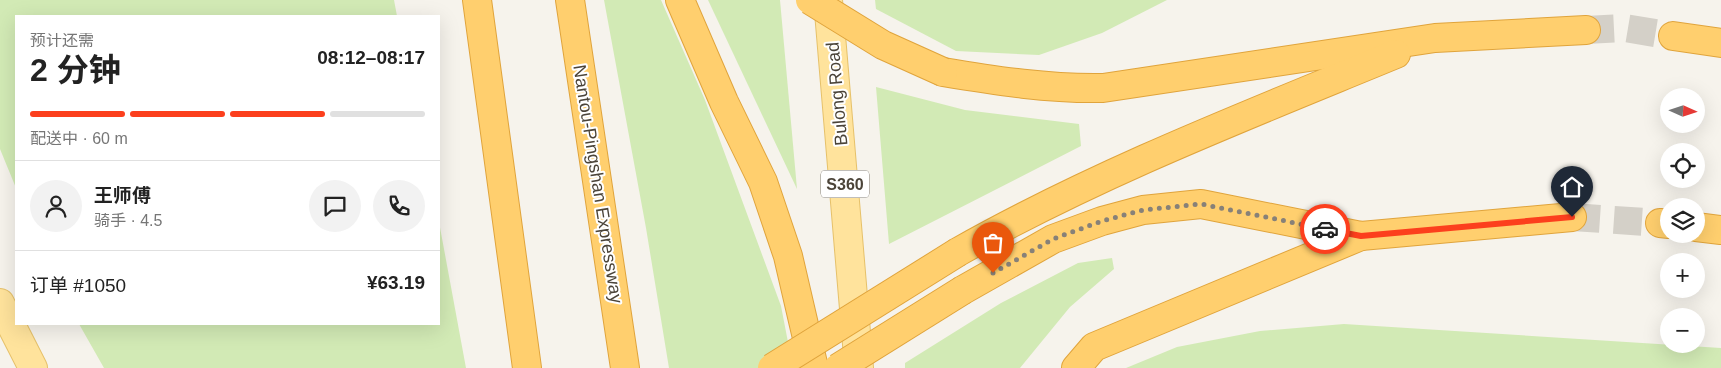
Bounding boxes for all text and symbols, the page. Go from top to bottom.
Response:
text: 预计还需 [30,32,94,49]
street label: Bulong Road [823,41,851,147]
text: 08:12–08:17 [317,47,425,68]
text: 2 分钟 [30,52,121,88]
street label: Nantou-Pingshan Expressway [569,63,627,305]
north arrow [1660,88,1705,132]
map controls [1660,88,1705,353]
text: 配送中 · 60 m [30,130,128,147]
button: locate [1660,143,1705,188]
pin [1551,166,1593,217]
road number: S360 [821,170,869,198]
icon: home [1558,173,1586,201]
button: person [30,180,82,232]
button: chat [309,180,361,232]
button: phone [373,180,425,232]
text: 王师傅 [94,185,151,206]
button: layers [1660,198,1705,243]
courier [1300,204,1350,254]
text: 骑手 · 4.5 [94,212,162,229]
icon: car [1311,215,1339,243]
pin [972,222,1014,273]
icon: bag [979,229,1007,257]
button: + [1660,253,1705,298]
text: ¥63.19 [367,272,425,293]
text: 订单 #1050 [30,275,126,296]
button: − [1660,308,1705,353]

